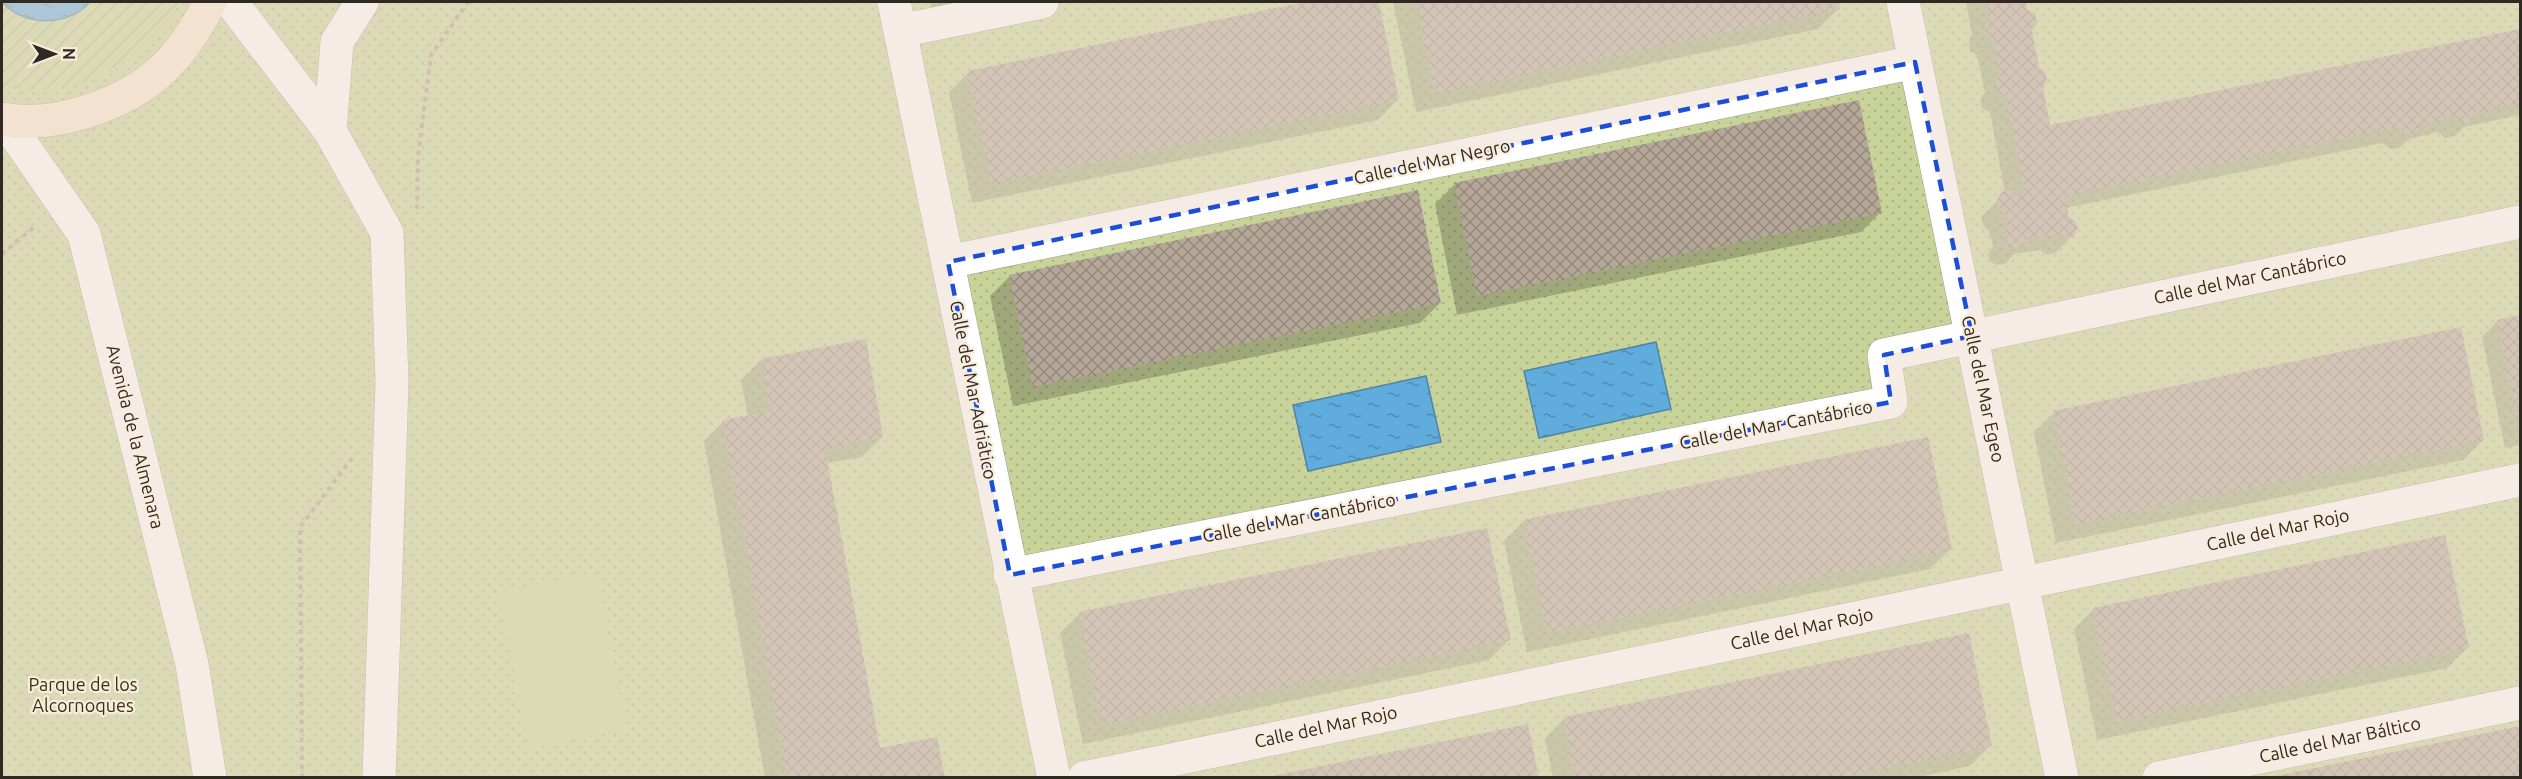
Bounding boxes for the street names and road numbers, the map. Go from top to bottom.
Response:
street label: Calle del Mar Negro [1352,135,1512,187]
street label: Calle del Mar Cantábrico [2152,247,2348,307]
street label: Calle del Mar Adriático [947,299,1001,481]
street label: Calle del Mar Egeo [1959,314,2009,464]
street label: Avenida de la Almenara [103,343,169,531]
street label: Calle del Mar Cantábrico [1678,395,1874,453]
street label: Calle del Mar Cantábrico [1201,488,1397,546]
street label: Calle del Mar Rojo [2205,504,2351,554]
street label: Calle del Mar Rojo [1729,603,1875,653]
street label: Calle del Mar Rojo [1253,701,1399,751]
street label: Calle del Mar Báltico [2257,712,2422,766]

